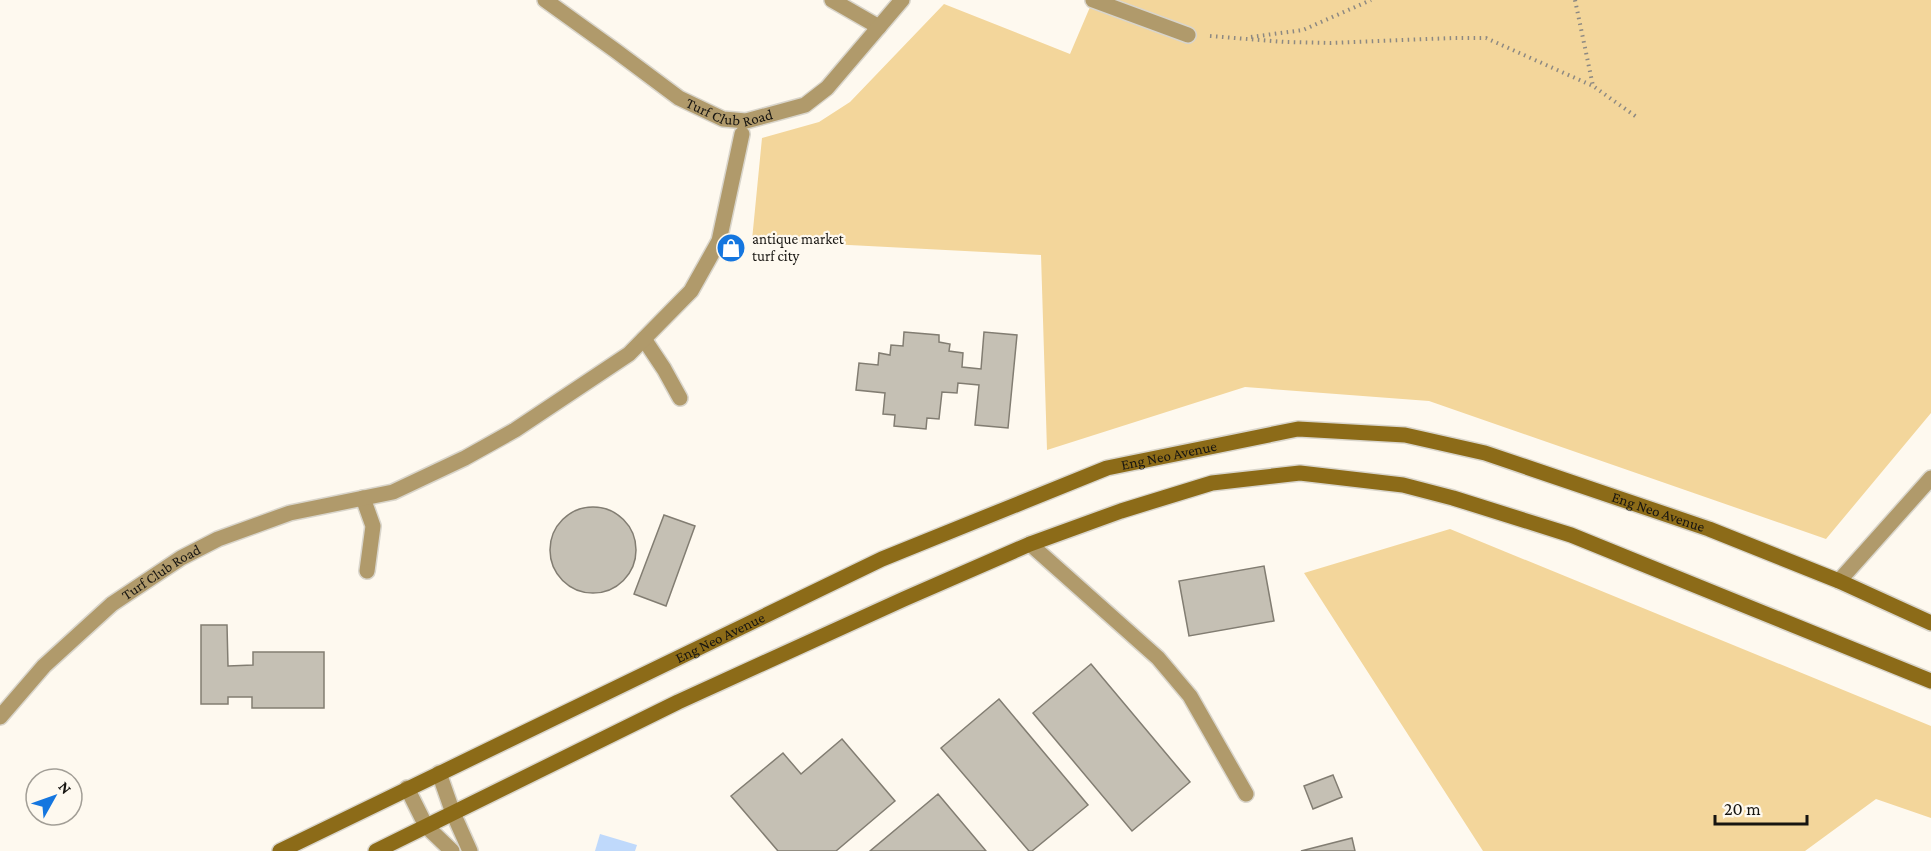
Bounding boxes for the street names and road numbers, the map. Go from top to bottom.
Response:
street label: Turf Club Road [683,95,775,130]
street label: Eng Neo Avenue [1120,438,1219,473]
street label: Eng Neo Avenue [1610,489,1707,535]
street label: Turf Club Road [119,541,203,603]
street label: Eng Neo Avenue [673,609,768,666]

